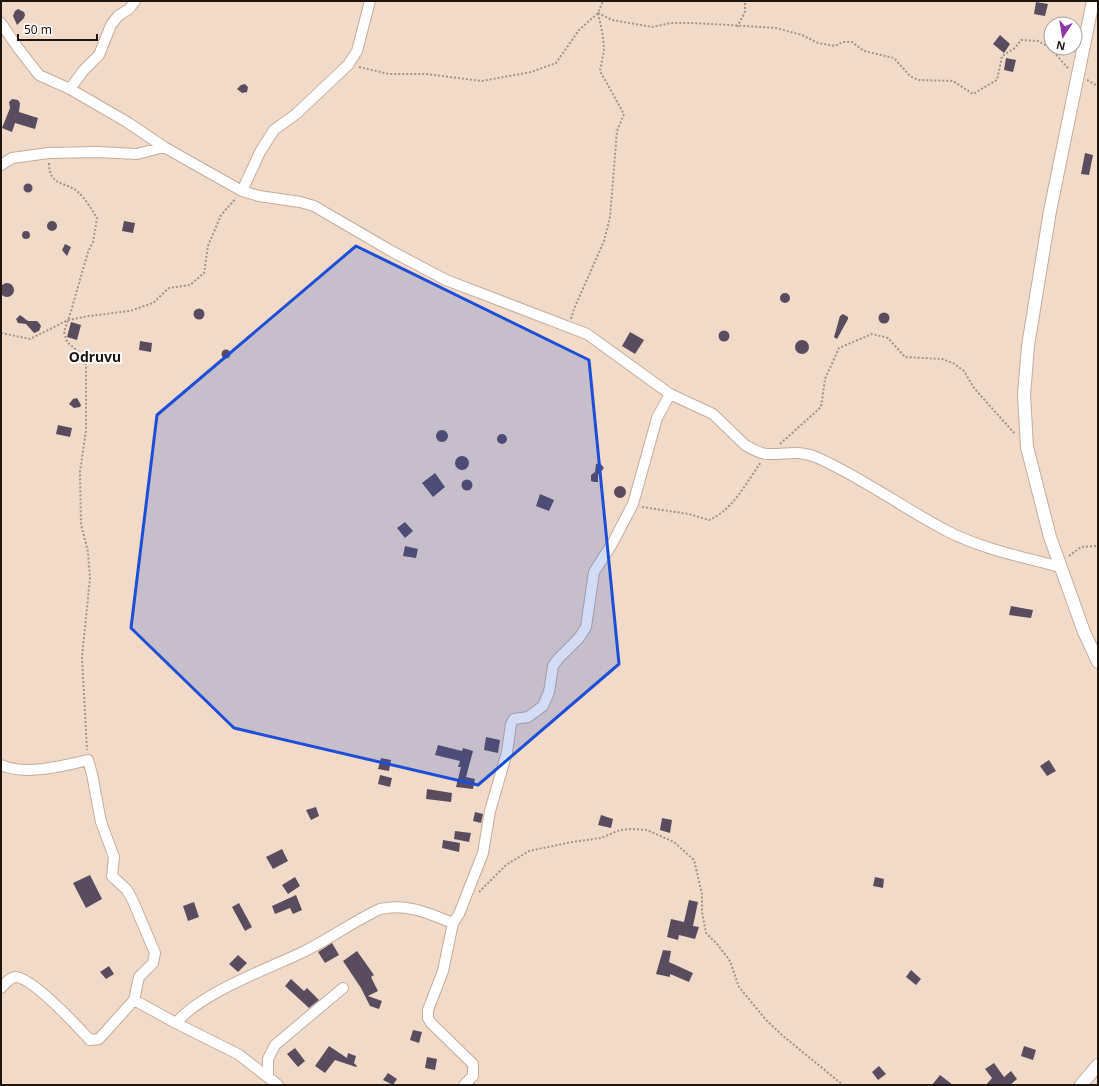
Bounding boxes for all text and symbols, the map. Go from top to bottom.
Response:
scale bar [18,16,97,42]
north arrow [1043,16,1083,56]
text: 50 m [24,21,52,38]
text: N [1055,38,1067,55]
district label: Odruvu [69,347,121,366]

